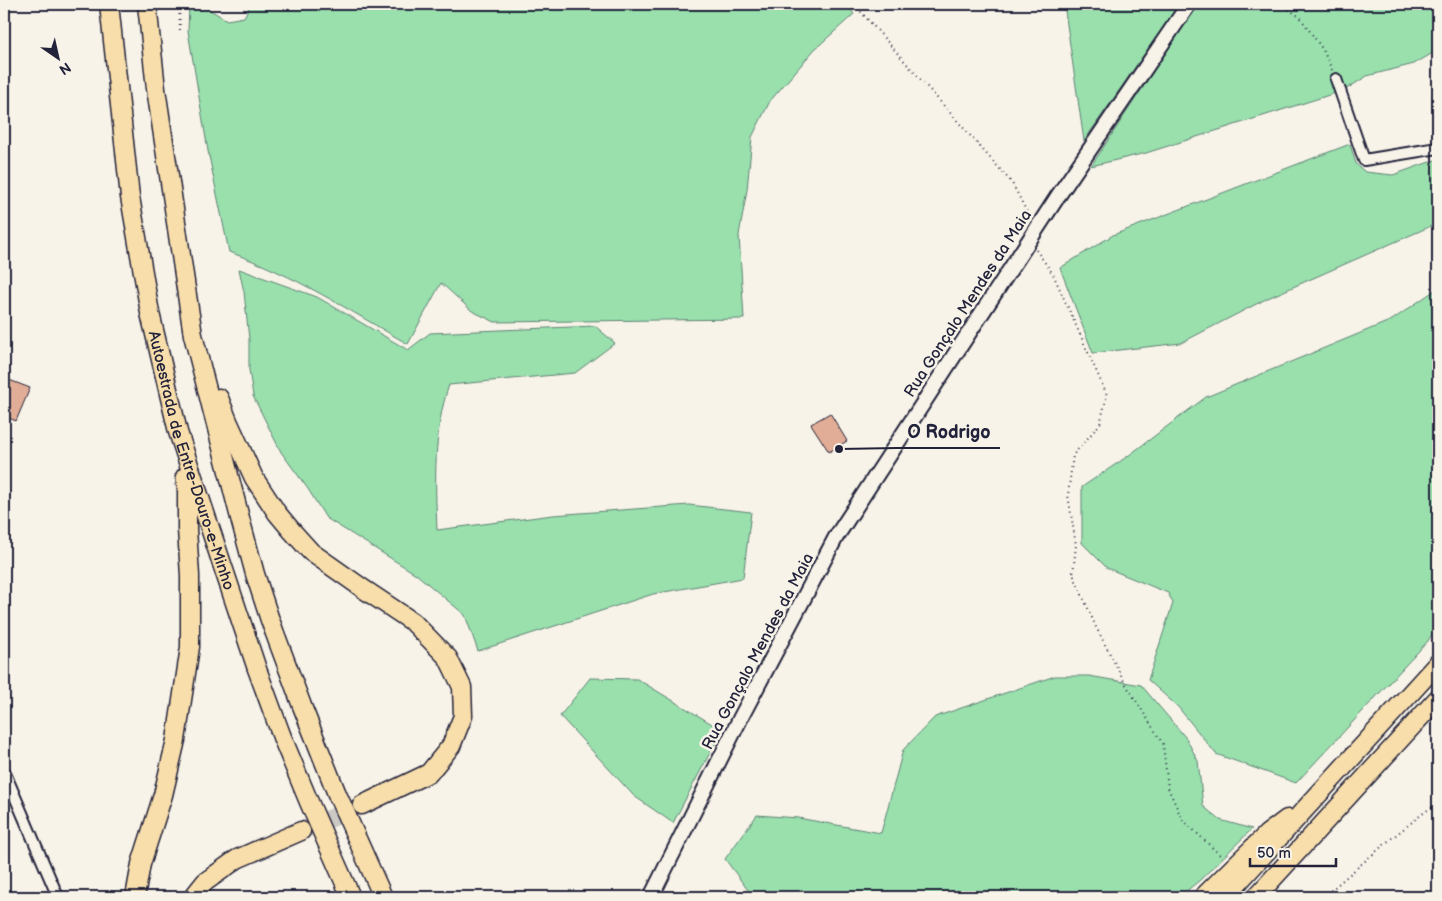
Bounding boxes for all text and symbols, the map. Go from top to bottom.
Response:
north arrow [32,32,82,82]
text: N [56,58,74,78]
street label: Rua Gonçalo Mendes da Maia [900,207,1036,401]
street label: Autoestrada de Entre-Douro-e-Minho [144,329,238,593]
callout: O Rodrigo [897,415,1000,448]
text: O Rodrigo [907,422,991,443]
street label: Rua Gonçalo Mendes da Maia [698,550,818,753]
scale bar [1250,836,1336,868]
text: 50 m [1257,844,1291,863]

